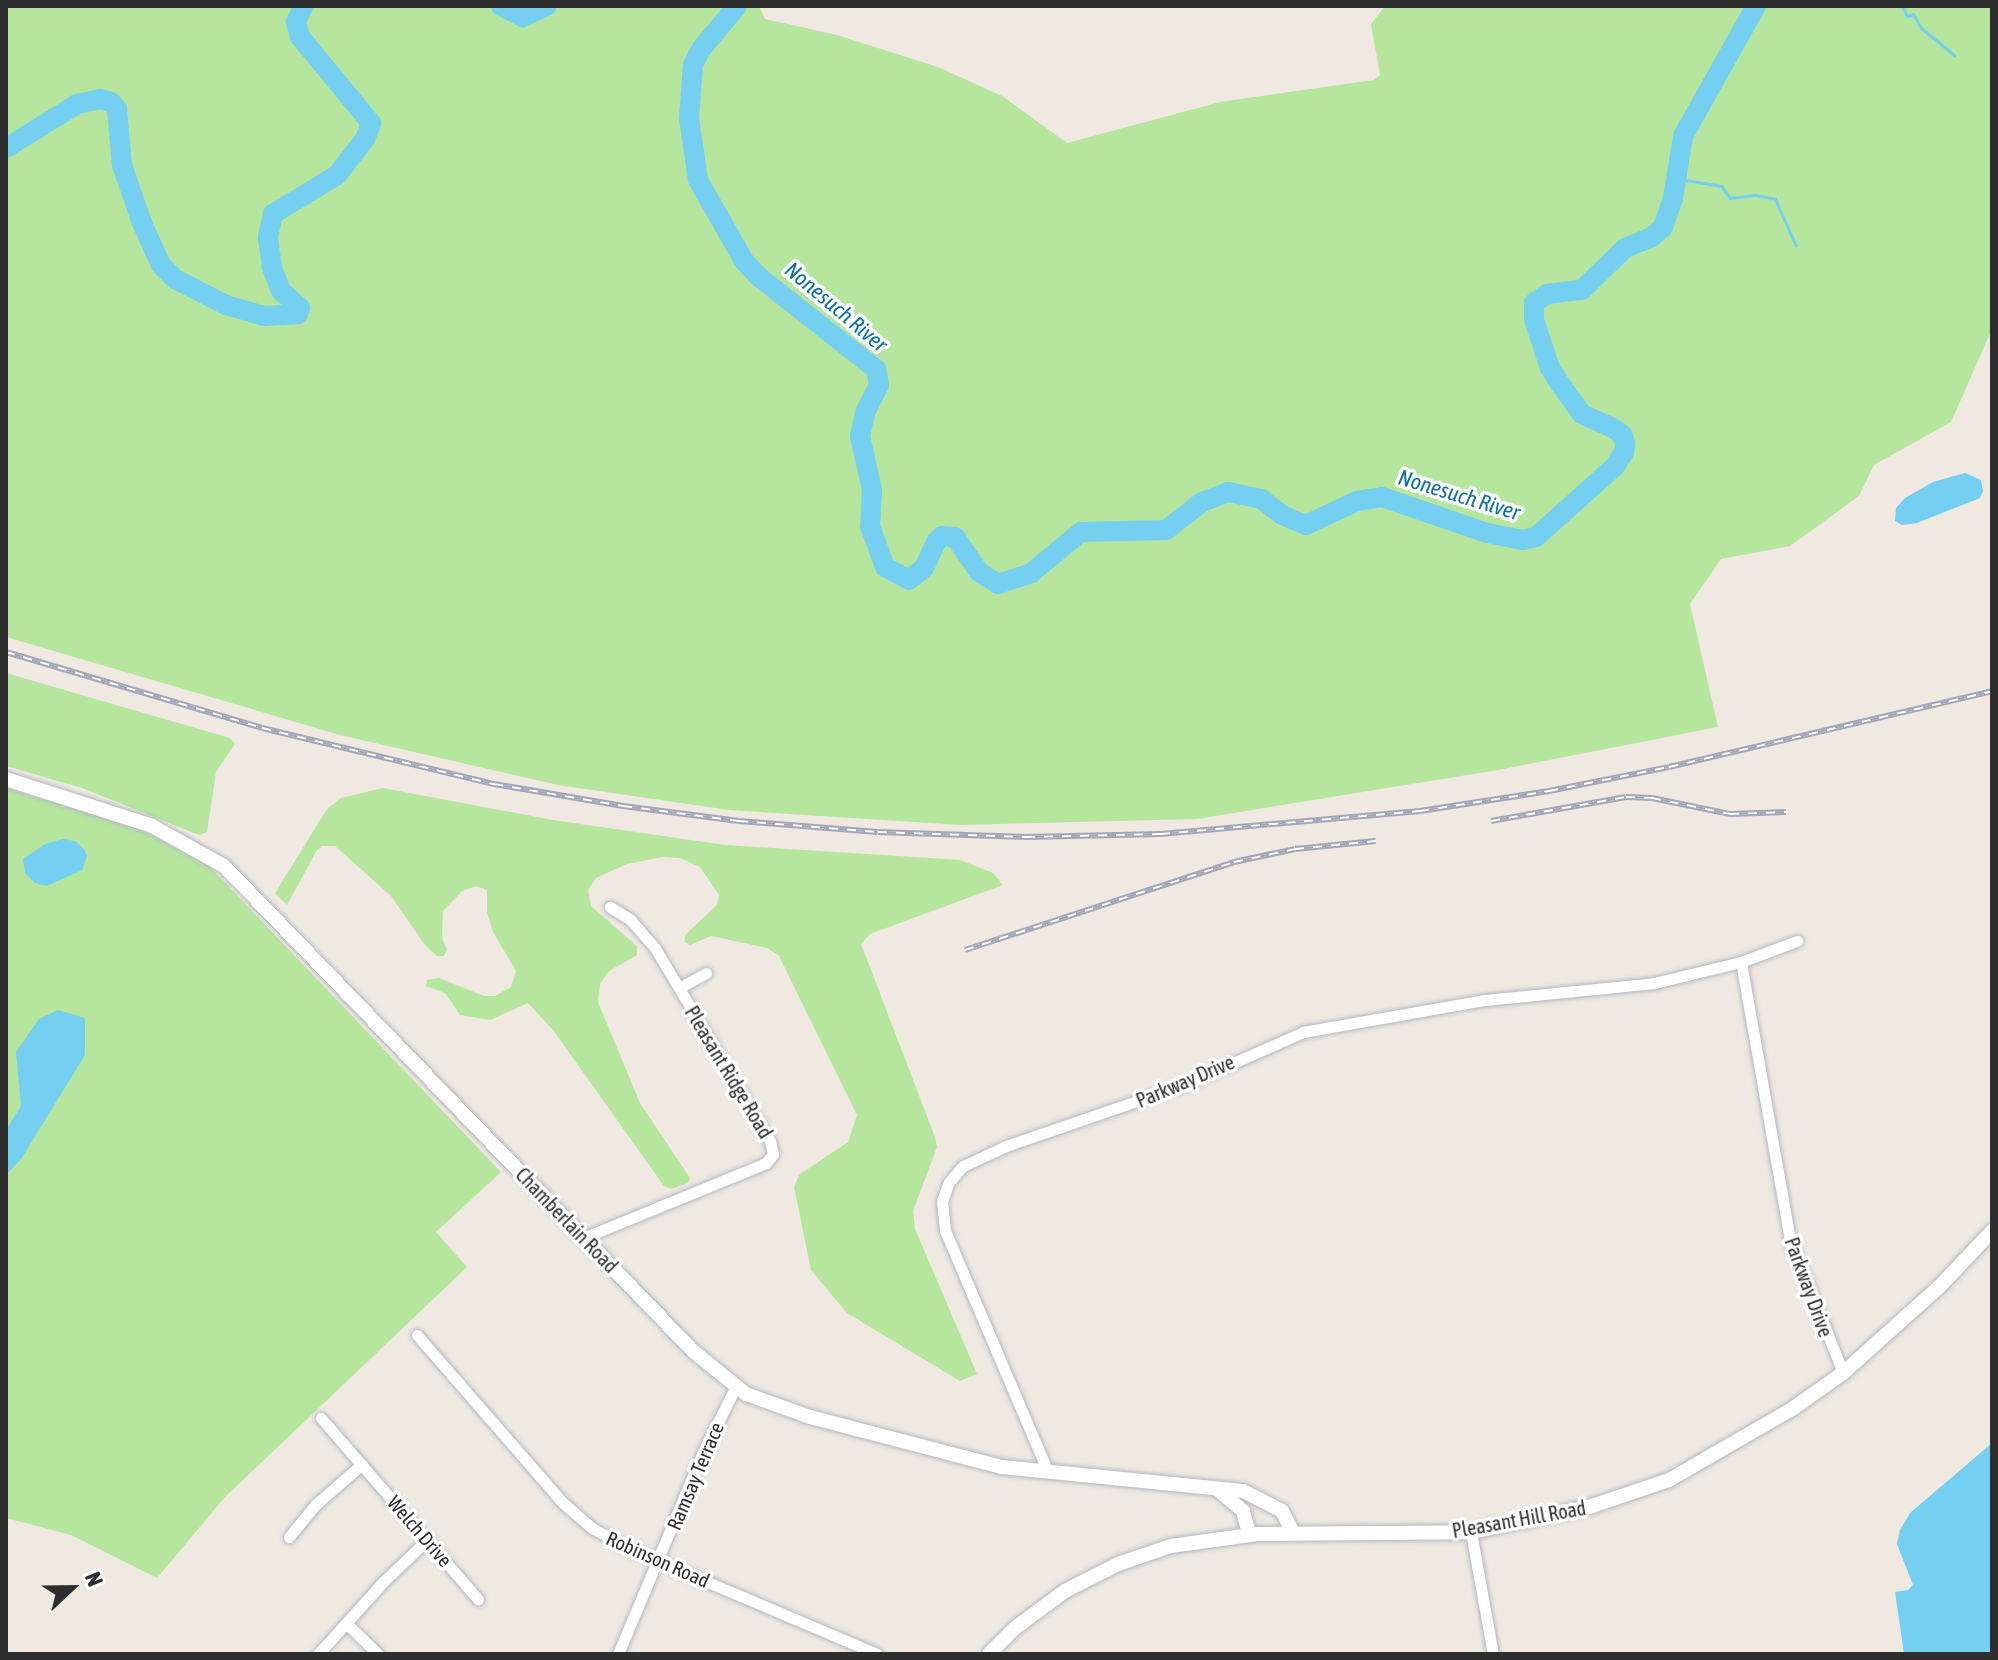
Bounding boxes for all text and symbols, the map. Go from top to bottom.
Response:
water label: Nonesuch River [779,257,893,357]
water label: Nonesuch River [1395,464,1523,526]
street label: Pleasant Ridge Road [680,1001,778,1143]
street label: Parkway Drive [1132,1050,1238,1112]
street label: Chamberlain Road [511,1163,623,1277]
street label: Parkway Drive [1780,1234,1838,1340]
street label: Ramsay Terrace [662,1418,728,1534]
street label: Welch Drive [382,1490,458,1572]
street label: Pleasant Hill Road [1450,1495,1588,1543]
street label: Robinson Road [603,1526,713,1592]
north arrow [32,1548,112,1628]
text: N [80,1568,109,1590]

